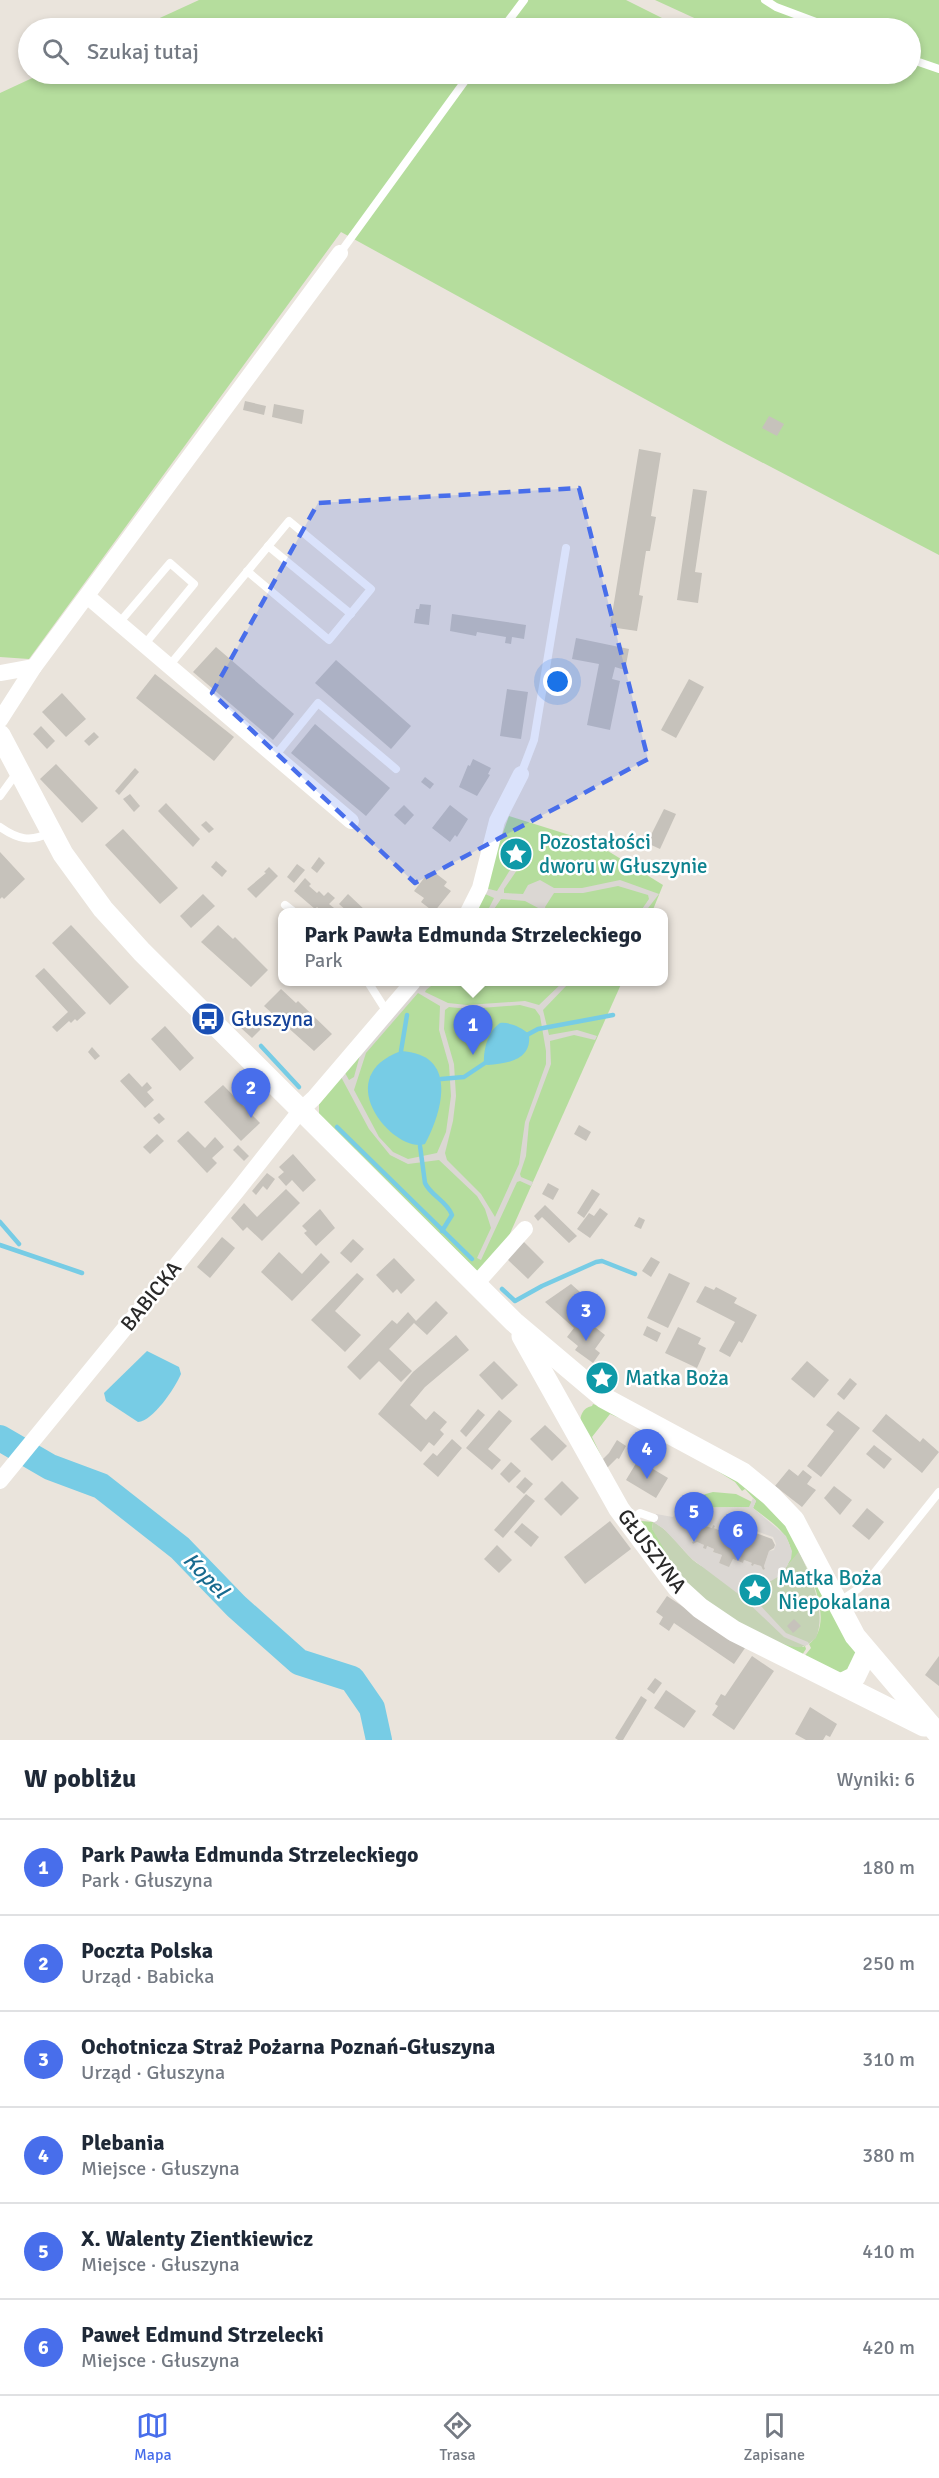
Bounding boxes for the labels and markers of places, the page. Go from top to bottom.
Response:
place label: Pozostałości dworu w Głuszynie [539,829,708,879]
place icon: Pozostałości dworu w Głuszynie [498,836,534,872]
bus stop icon: Głuszyna [190,1001,226,1037]
place label: Głuszyna [231,1006,314,1032]
pin: 1 [454,1006,492,1055]
pin: 2 [232,1068,270,1118]
pin: 3 [566,1292,606,1341]
place icon: Matka Boża [584,1360,620,1396]
place label: Matka Boża [625,1365,729,1391]
pin: 4 [628,1430,666,1479]
pin: 5 [674,1492,714,1542]
pin: 6 [718,1512,758,1561]
place label: Matka Boża Niepokalana [778,1565,891,1615]
place icon: Matka Boża Niepokalana [737,1572,773,1608]

